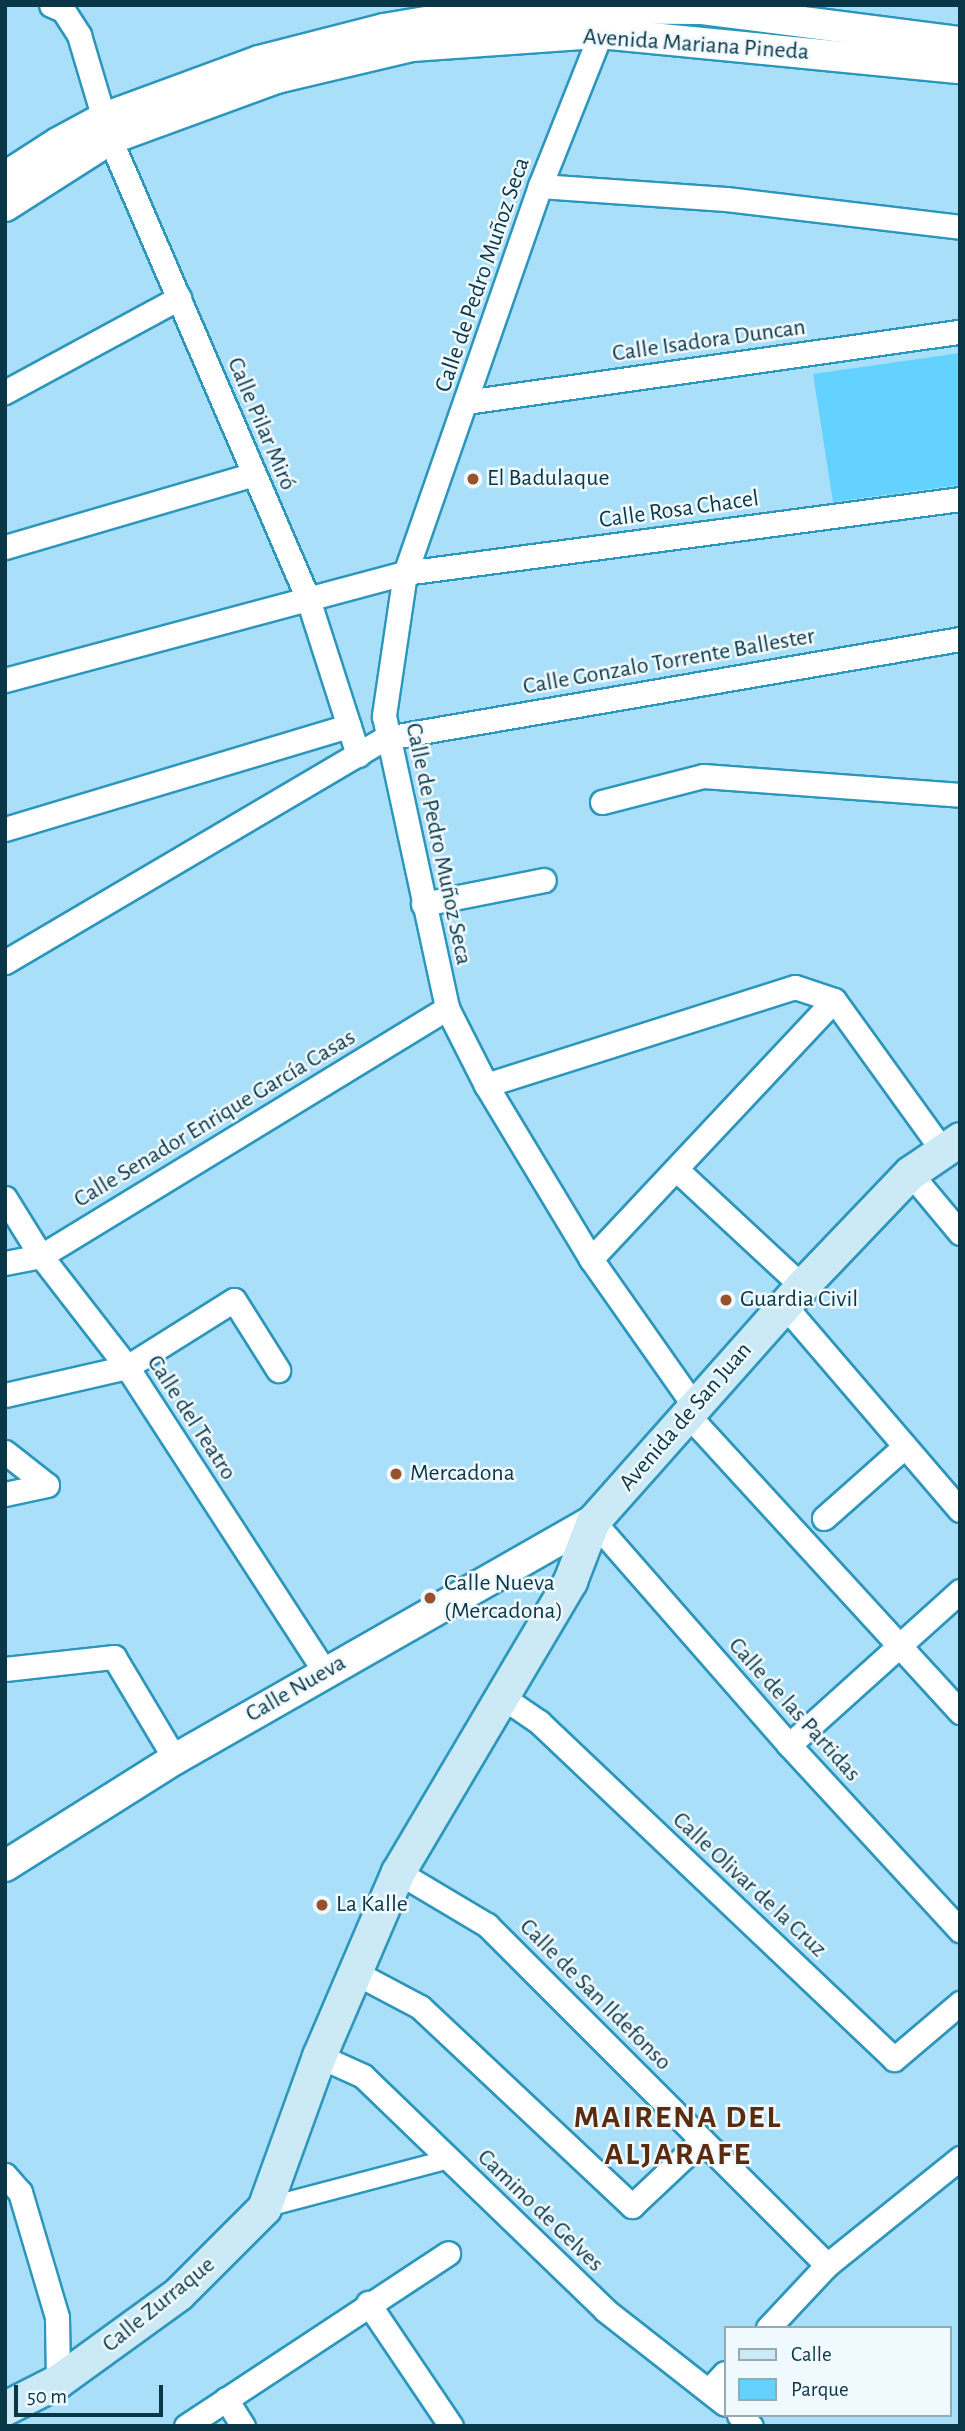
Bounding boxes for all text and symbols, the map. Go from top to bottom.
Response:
street label: Avenida Mariana Pineda [582,23,810,67]
street label: Calle de Pedro Muñoz Seca [429,154,537,396]
street label: Calle Isadora Duncan [610,313,808,369]
street label: Calle Pilar Miró [220,353,302,495]
place label: El Badulaque [487,465,610,493]
marker: El Badulaque [465,471,481,487]
street label: Calle Rosa Chacel [597,485,761,535]
street label: Calle Gonzalo Torrente Ballester [521,622,817,702]
street label: Calle de Pedro Muñoz Seca [398,720,478,968]
street label: Calle Senador Enrique García Casas [69,1023,361,1215]
place label: Guardia Civil [740,1286,858,1314]
marker: Guardia Civil [718,1292,734,1308]
street label: Avenida de San Juan [613,1337,759,1497]
street label: Calle del Teatro [140,1350,242,1486]
place label: Mercadona [410,1460,515,1488]
marker: Mercadona [388,1466,404,1482]
place label: Calle Nueva (Mercadona) [444,1570,563,1626]
marker: Calle Nueva (Mercadona) [422,1590,438,1606]
street label: Calle de las Partidas [722,1632,866,1788]
street label: Calle Nueva [241,1649,351,1729]
street label: Calle Olivar de la Cruz [666,1806,832,1964]
place label: La Kalle [336,1891,408,1919]
marker: La Kalle [314,1897,330,1913]
street label: Calle de San Ildefonso [513,1913,677,2077]
district label: MAIRENA DEL ALJARAFE [575,2099,781,2174]
street label: Camino de Gelves [471,2143,609,2279]
street label: Calle Zurraque [97,2251,221,2359]
legend [724,2326,951,2417]
text: Calle [791,2344,832,2365]
scale bar [18,2372,166,2416]
text: Parque [791,2379,849,2400]
text: 50 m [27,2386,67,2407]

